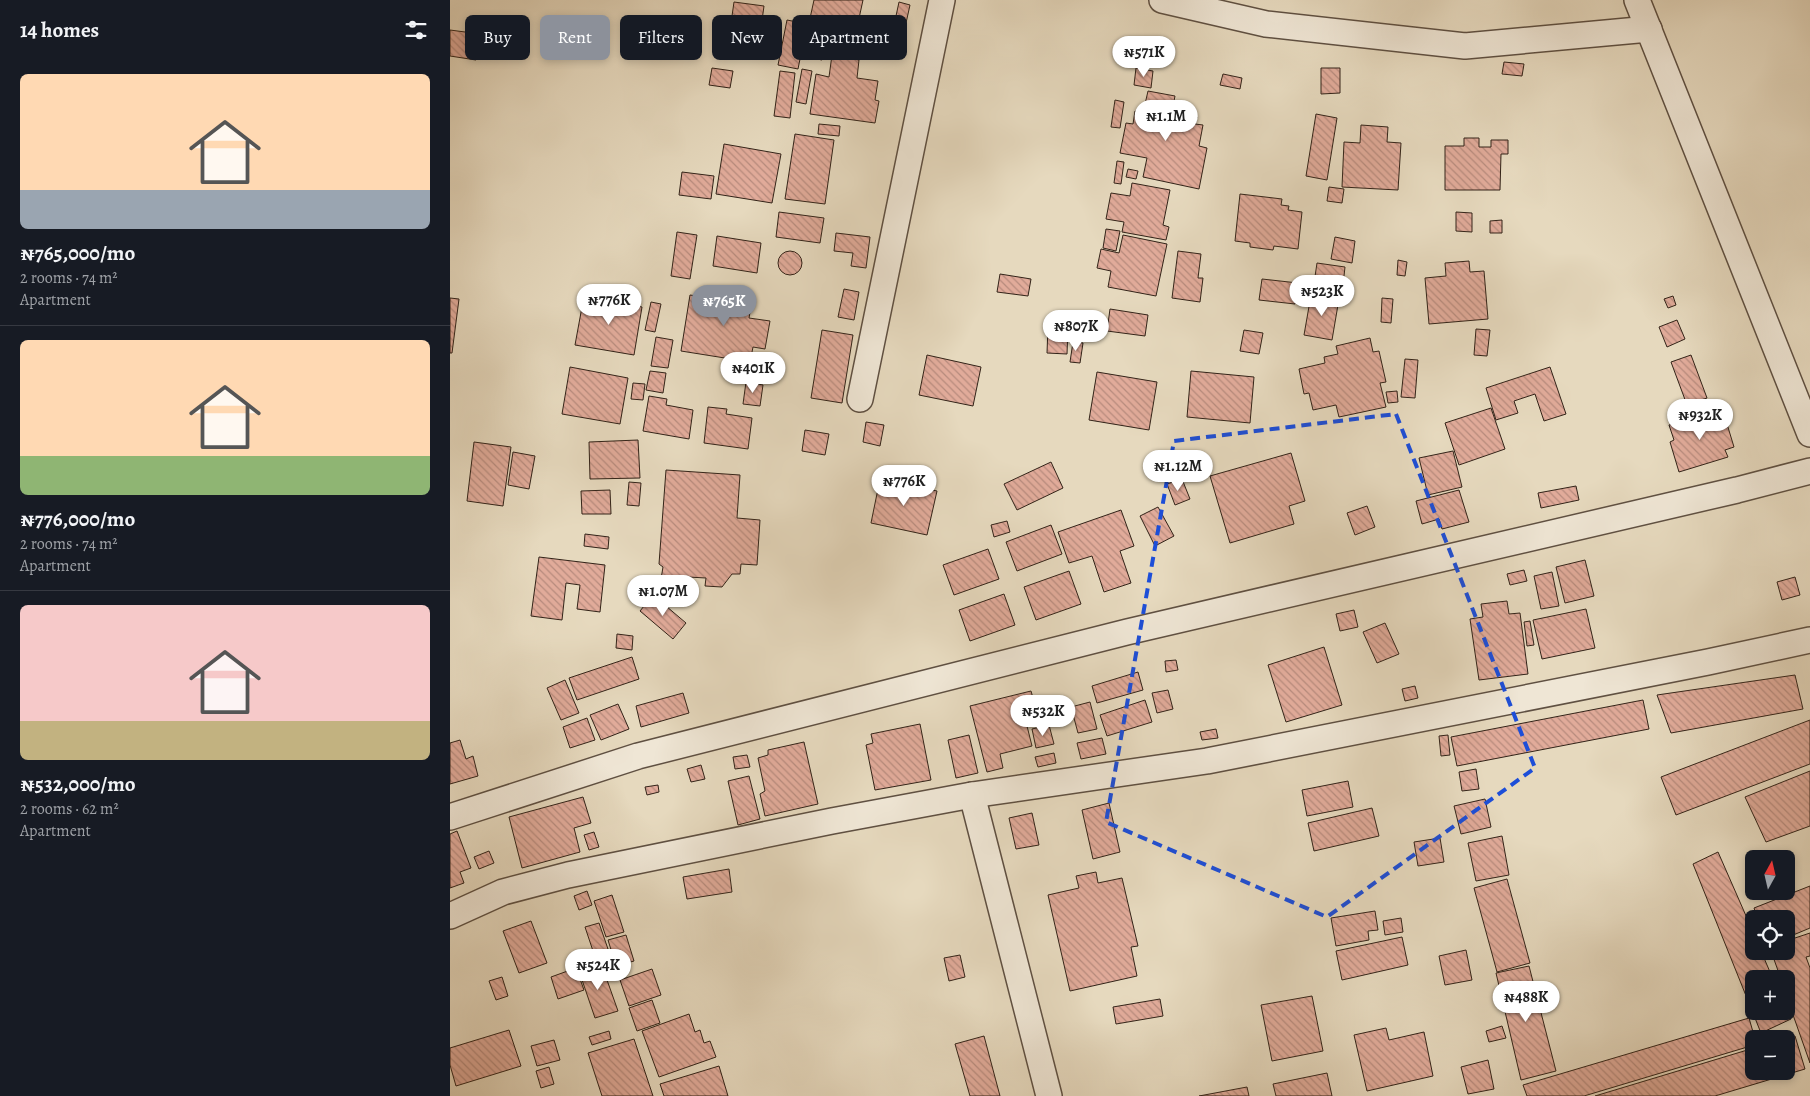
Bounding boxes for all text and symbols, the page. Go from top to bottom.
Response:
chip: Buy [465,15,530,60]
chip: Rent [540,15,610,60]
chip: Filters [620,15,702,60]
chip: New [712,15,782,60]
chip: Apartment [792,15,907,60]
text: 14 homes [20,16,99,44]
icon: filters [402,16,430,44]
pin: ₦571K [1109,36,1179,78]
text: ₦571K [1123,41,1165,63]
pin: ₦1.1M [1131,100,1201,142]
text: ₦1.1M [1146,105,1186,127]
icon: home [180,107,270,197]
text: ₦765,000/mo [20,239,135,267]
text: 2 rooms · 74 m² [20,267,118,289]
pin: ₦523K [1287,274,1357,317]
text: ₦523K [1300,280,1344,302]
pin: ₦776K [574,284,644,326]
pin: ₦765K [689,284,759,327]
text: Apartment [20,289,91,311]
text: ₦776K [588,289,630,311]
text: ₦765K [703,290,745,312]
pin: ₦807K [1041,310,1111,352]
text: ₦807K [1054,315,1098,337]
pin: ₦401K [718,352,788,394]
text: ₦401K [731,357,775,379]
icon: home [180,372,270,462]
pin: ₦932K [1665,398,1735,441]
text: ₦932K [1678,404,1722,426]
pin: ₦1.12M [1137,450,1219,492]
text: ₦1.12M [1154,455,1202,477]
pin: ₦776K [869,464,939,507]
text: ₦776K [883,470,925,492]
text: ₦776,000/mo [20,505,135,533]
text: 2 rooms · 74 m² [20,533,118,555]
text: Apartment [20,555,91,577]
pin: ₦1.07M [622,574,704,617]
text: ₦1.07M [638,580,688,602]
icon: home [180,637,270,727]
pin: ₦532K [1008,694,1078,737]
text: ₦532K [1021,700,1065,722]
text: ₦532,000/mo [20,770,136,798]
text: 2 rooms · 62 m² [20,798,119,820]
text: Apartment [20,820,91,842]
north arrow [1745,850,1795,900]
map controls [1745,850,1795,1080]
button: locate [1745,910,1795,960]
pin: ₦524K [563,948,633,991]
text: ₦524K [576,954,620,976]
button: + [1745,970,1795,1020]
pin: ₦488K [1491,980,1561,1023]
text: ₦488K [1504,986,1548,1008]
button: − [1745,1030,1795,1080]

